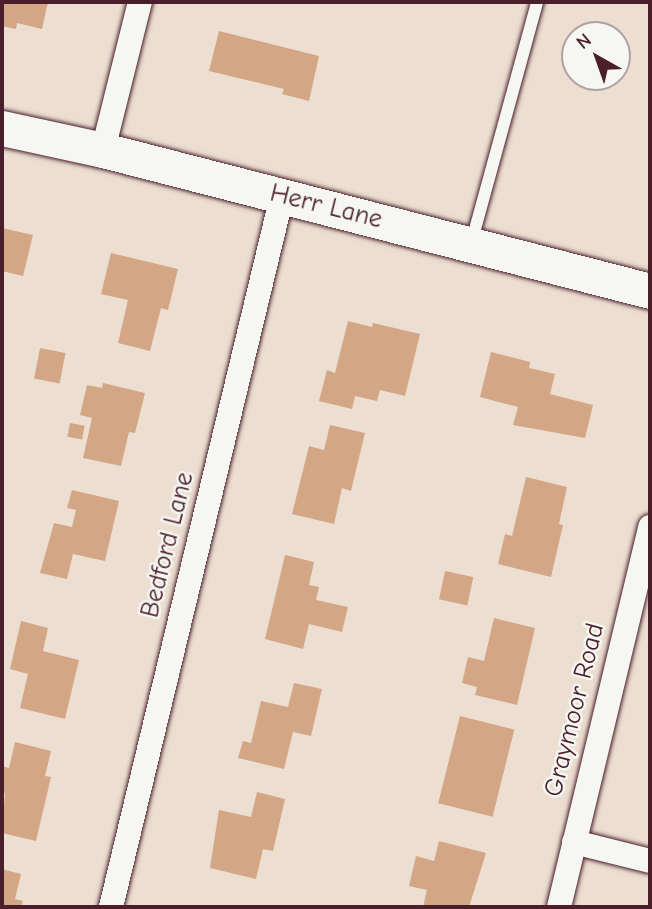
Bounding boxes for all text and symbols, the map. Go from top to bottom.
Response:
north arrow [561,21,631,91]
text: N [572,29,596,54]
street label: Herr Lane [267,178,385,236]
street label: Bedford Lane [135,469,201,621]
street label: Graymoor Road [538,620,612,800]

